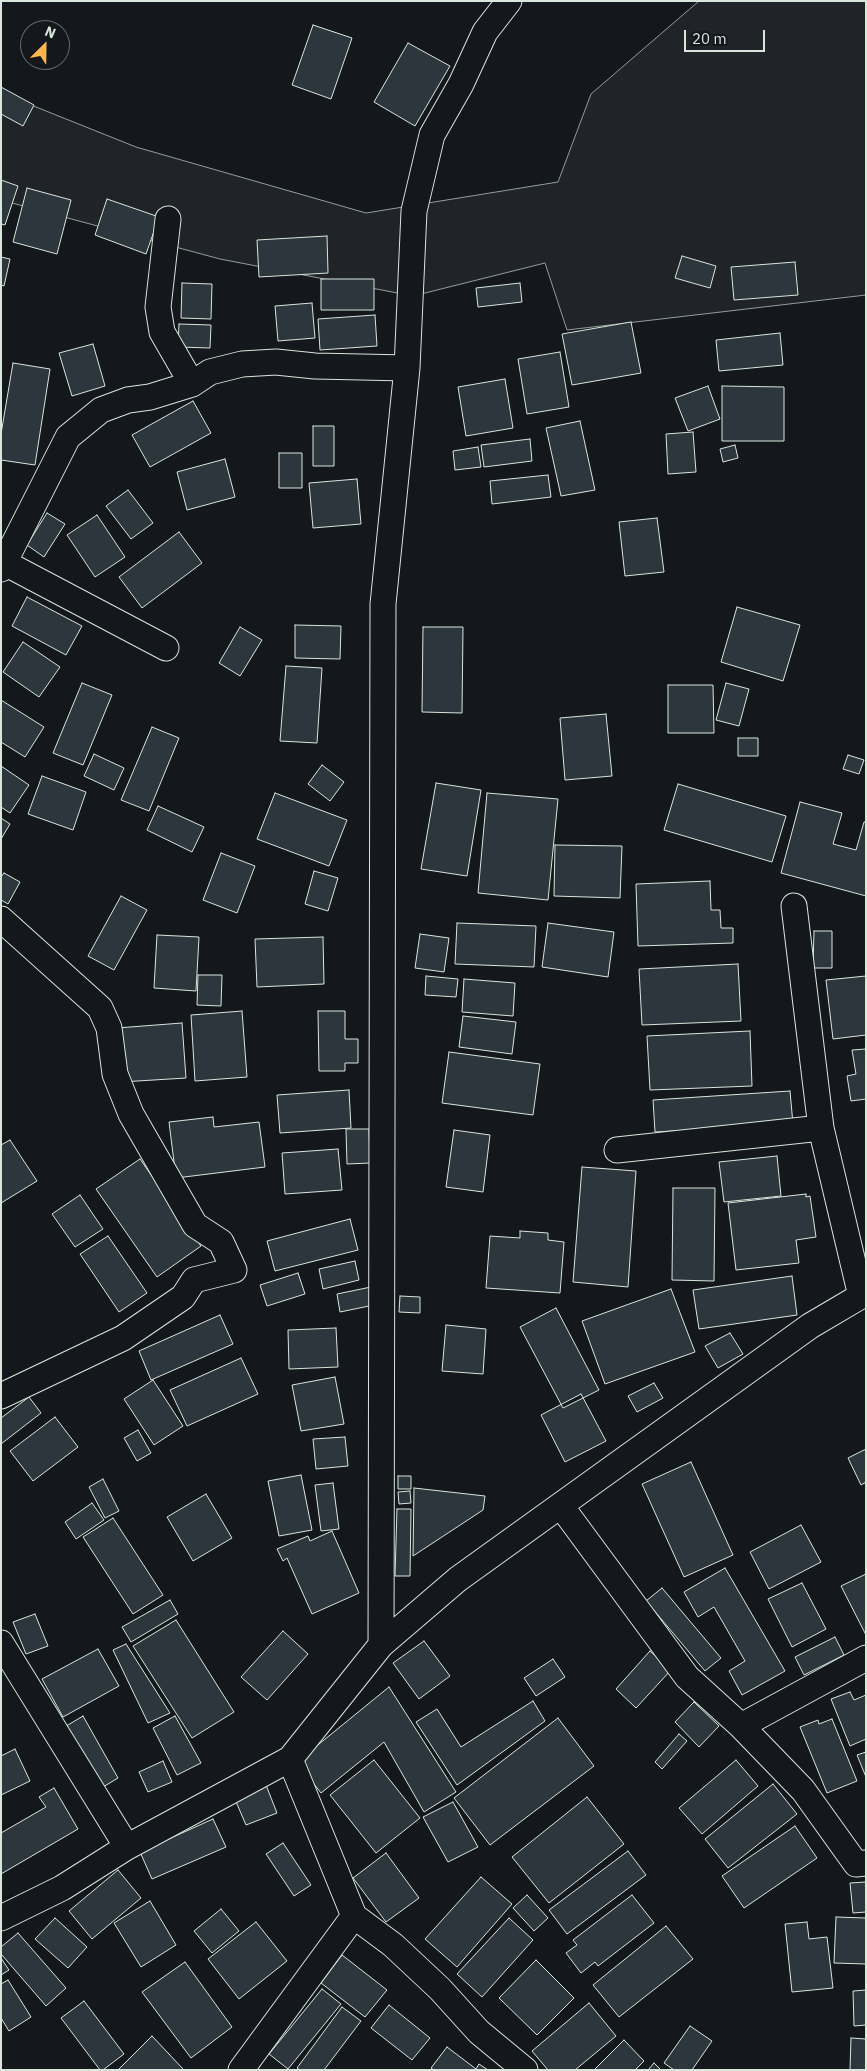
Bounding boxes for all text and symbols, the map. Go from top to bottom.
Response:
north arrow [20,20,70,70]
scale bar [687,20,768,52]
text: N [42,22,59,42]
text: 20 m [692,29,727,48]

